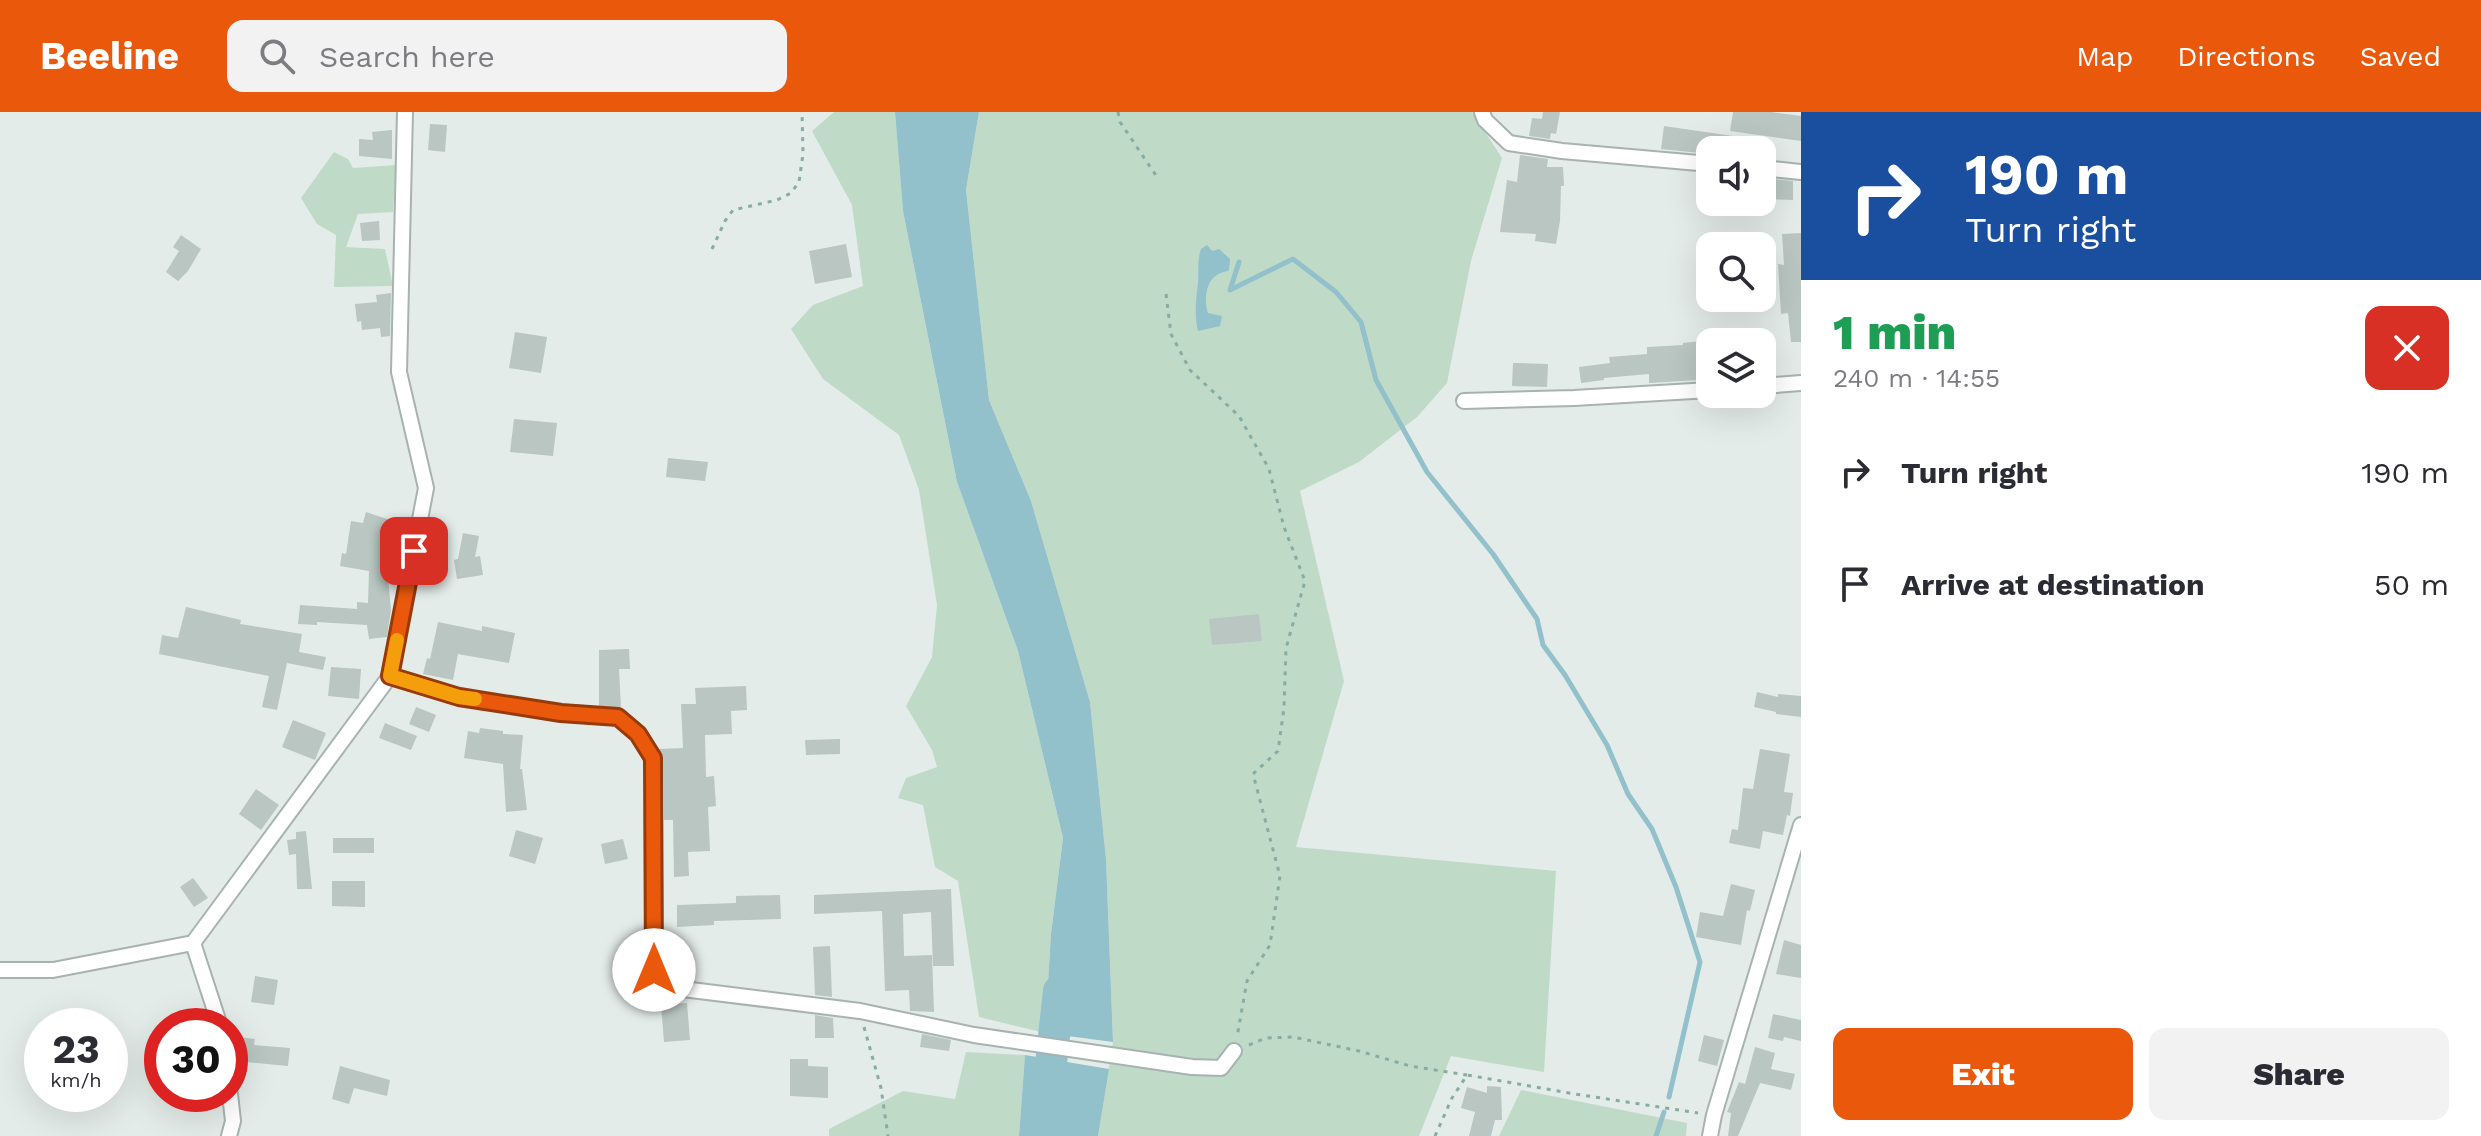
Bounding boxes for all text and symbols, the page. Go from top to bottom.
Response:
search box [227,20,787,92]
text: Beeline [40,34,179,78]
icon: search [255,34,299,78]
text: Search here [319,39,495,74]
text: Map [2076,40,2133,73]
text: Directions [2177,40,2316,73]
text: Saved [2360,40,2441,73]
map controls [1696,136,1776,408]
button: sound [1696,136,1776,216]
text: 190 m [1965,142,2128,208]
icon: right [1833,144,1937,248]
text: Turn right [1965,209,2136,251]
button: search [1696,232,1776,312]
text: 1 min [1833,304,1956,361]
button: close [2365,306,2449,390]
button: layers [1696,328,1776,408]
text: 240 m · 14:55 [1833,363,2000,393]
icon: right [1833,450,1877,494]
text: Turn right [1901,455,2047,490]
text: 190 m [2361,455,2449,490]
pin [380,517,448,585]
icon: arrive [392,529,436,573]
icon: arrive [1833,562,1877,606]
text: Arrive at destination [1901,567,2205,602]
text: 50 m [2374,567,2449,602]
position arrow [612,928,696,1012]
speed limit sign: 30 [144,1008,248,1112]
text: 23 [52,1026,100,1073]
button: Exit [1833,1028,2133,1120]
button: Share [2149,1028,2449,1120]
text: km/h [50,1068,102,1092]

